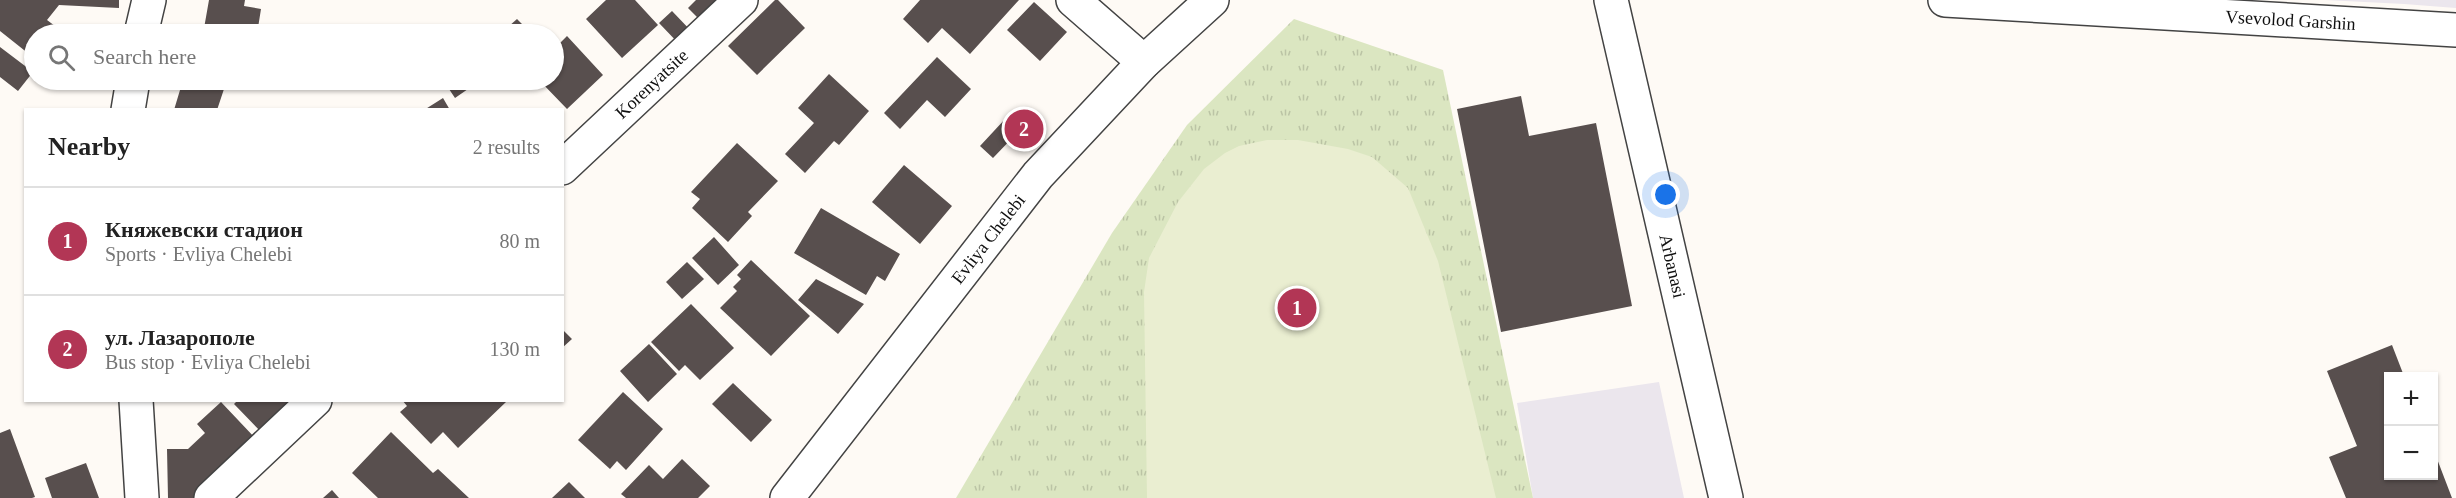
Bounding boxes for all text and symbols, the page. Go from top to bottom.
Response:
street label: Vsevolod Garshin [2225,6,2356,34]
search box [24,24,564,90]
icon: search [45,41,78,74]
text: Search here [93,44,196,69]
street label: Korenyatsite [611,45,692,123]
pin: 2 [1004,106,1044,152]
text: Nearby [48,132,130,161]
text: 2 results [473,136,540,158]
your location [1651,180,1680,209]
street label: Evliya Chelebi [947,190,1029,288]
text: Княжевски стадион [105,217,303,242]
text: 1 [63,230,73,252]
text: 80 m [499,230,540,252]
street label: Arbanasi [1655,232,1689,300]
text: Sports · Evliya Chelebi [105,243,292,265]
pin: 1 [1278,286,1316,330]
text: ул. Лазарополе [105,325,255,350]
text: 2 [63,338,73,360]
text: 130 m [489,338,540,360]
text: Bus stop · Evliya Chelebi [105,351,311,373]
map controls [2384,372,2438,480]
button: + [2384,372,2438,426]
button: − [2384,426,2438,480]

